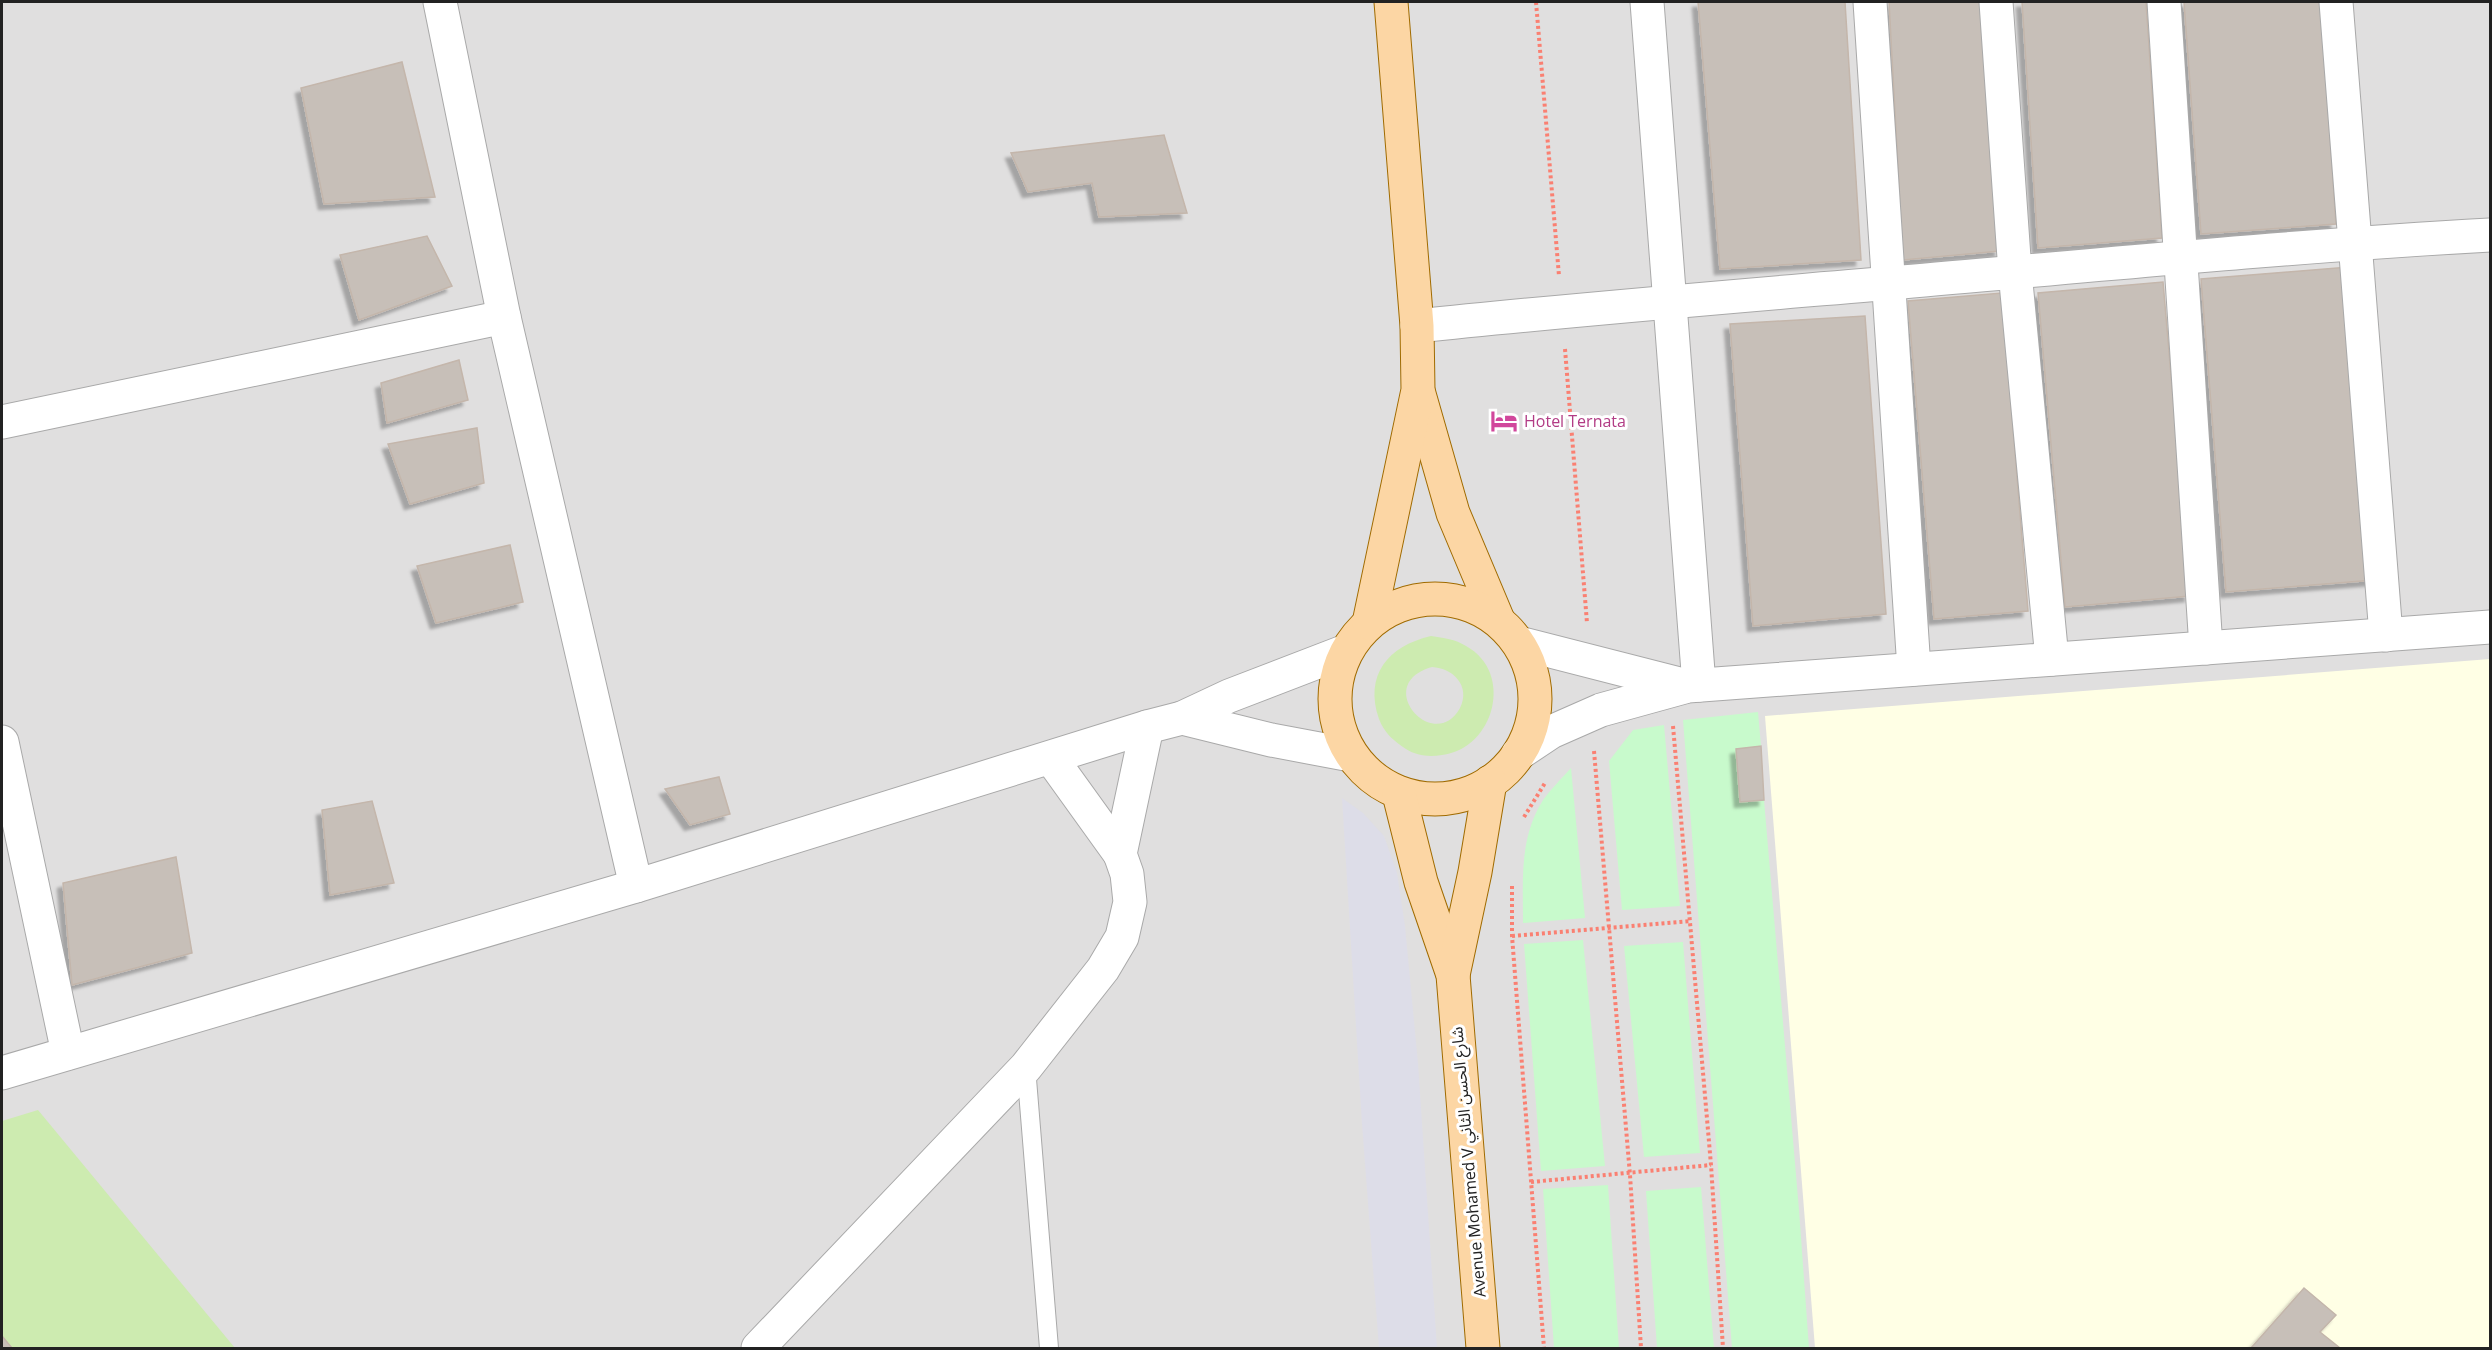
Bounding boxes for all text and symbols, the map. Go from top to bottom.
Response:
hotel icon: Hotel Ternata [1489,406,1519,436]
place label: Hotel Ternata [1524,410,1626,432]
street label: Avenue Mohamed V شارع الحسن الثاني [1445,1026,1493,1298]

